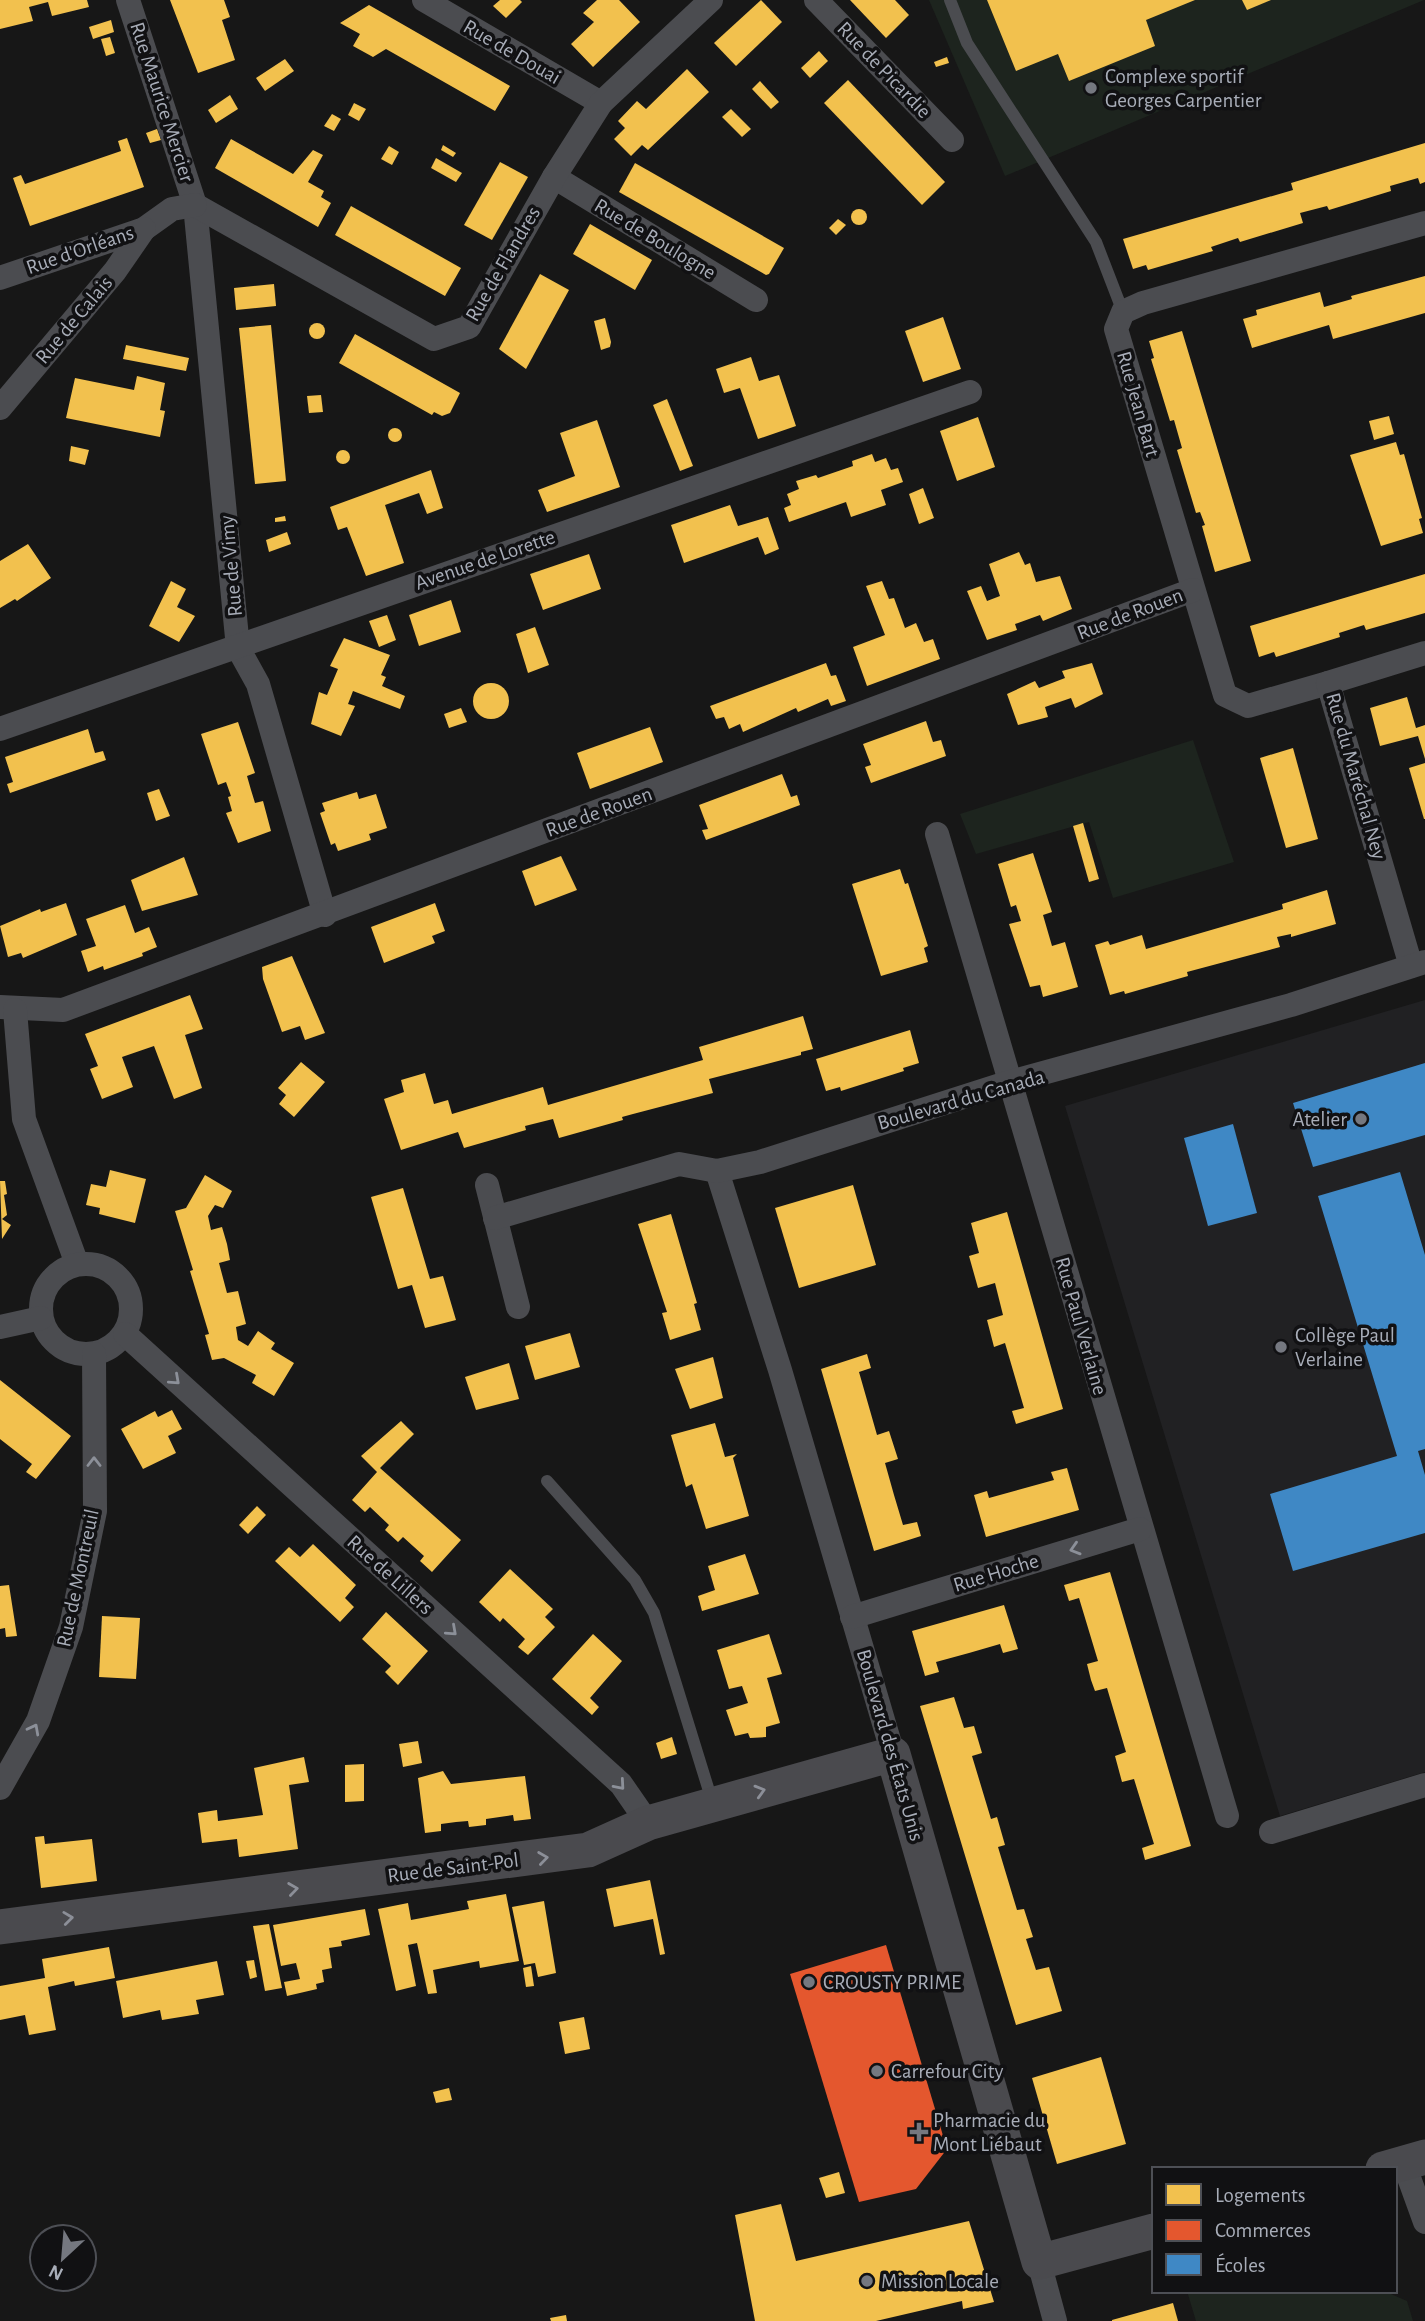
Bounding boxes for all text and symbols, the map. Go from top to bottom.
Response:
street label: Rue de Douai [460,16,564,88]
street label: Rue de Picardie [833,18,935,122]
street label: Rue Maurice Mercier [126,19,198,185]
place label: Complexe sportif Georges Carpentier [1105,66,1262,111]
marker: Complexe sportif Georges Carpentier [1083,80,1099,96]
street label: Rue de Boulogne [591,195,719,283]
street label: Rue de Flandres [462,203,544,325]
street label: Rue d'Orléans [24,222,136,278]
street label: Rue de Calais [31,272,117,368]
street label: Rue Jean Bart [1113,349,1163,460]
street label: Rue de Vimy [216,515,246,617]
street label: Avenue de Lorette [412,526,558,594]
street label: Rue de Rouen [1074,584,1186,644]
street label: Rue du Maréchal Ney [1322,690,1390,862]
street label: Rue de Rouen [543,783,655,841]
street label: Boulevard du Canada [875,1066,1047,1134]
place label: Atelier [1292,1109,1347,1130]
marker: Atelier [1353,1111,1369,1127]
street label: Rue Paul Verlaine [1051,1255,1111,1397]
place label: Collège Paul Verlaine [1295,1325,1395,1370]
marker: Collège Paul Verlaine [1273,1339,1289,1355]
one-way arrow [167,1371,180,1384]
one-way arrow [86,1456,102,1466]
street label: Rue de Montreuil [53,1507,103,1649]
street label: Rue de Lillers [343,1531,437,1619]
one-way arrow [1069,1540,1081,1555]
street label: Rue Hoche [951,1550,1041,1596]
one-way arrow [444,1623,457,1636]
street label: Boulevard des États Unis [853,1646,929,1843]
one-way arrow [25,1724,39,1736]
one-way arrow [612,1777,624,1790]
one-way arrow [754,1785,766,1799]
street label: Rue de Saint-Pol [386,1850,520,1886]
one-way arrow [537,1850,549,1865]
one-way arrow [287,1882,299,1897]
one-way arrow [62,1911,74,1926]
place label: CROUSTY PRIME [823,1972,961,1993]
marker: CROUSTY PRIME [801,1974,817,1990]
place label: Carrefour City [891,2061,1003,2082]
marker: Carrefour City [869,2063,885,2079]
place label: Pharmacie du Mont Liébaut [933,2110,1046,2155]
marker: Pharmacie du Mont Liébaut [911,2124,927,2140]
legend [1152,2167,1397,2293]
text: Logements [1215,2185,1305,2206]
text: Commerces [1215,2220,1311,2241]
north arrow [28,2223,98,2293]
text: Écoles [1215,2253,1266,2276]
text: N [46,2260,66,2283]
place label: Mission Locale [881,2271,999,2292]
marker: Mission Locale [859,2273,875,2289]

